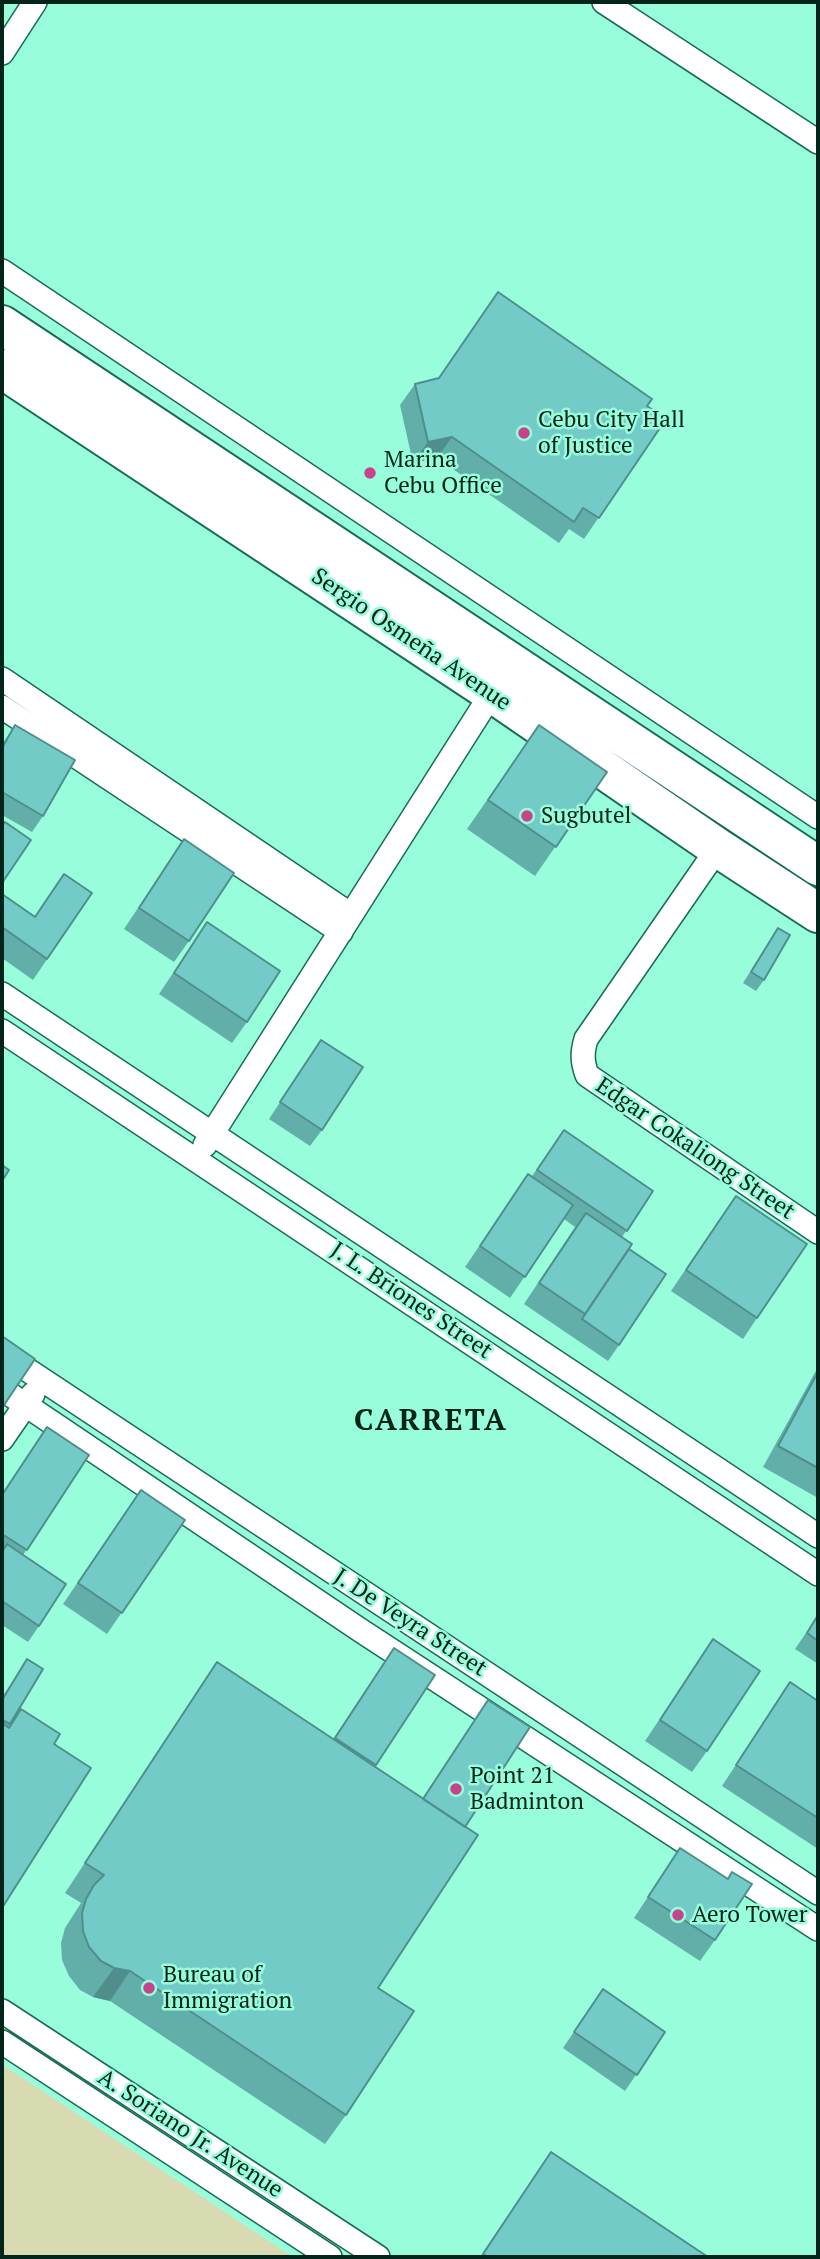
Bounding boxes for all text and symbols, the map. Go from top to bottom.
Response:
place label: Cebu City Hall of Justice [538,406,685,460]
marker: Cebu City Hall of Justice [516,425,532,441]
place label: Marina Cebu Office [384,446,502,500]
marker: Marina Cebu Office [362,465,378,481]
street label: Sergio Osmeña Avenue [306,563,516,717]
place label: Sugbutel [541,802,631,830]
marker: Sugbutel [519,808,535,824]
street label: Edgar Cokaliong Street [590,1072,800,1226]
street label: J. L. Briones Street [325,1237,497,1365]
district label: CARRETA [355,1403,507,1439]
street label: J. De Veyra Street [328,1563,492,1683]
place label: Point 21 Badminton [470,1762,584,1816]
marker: Point 21 Badminton [448,1781,464,1797]
place label: Aero Tower [692,1901,808,1929]
marker: Aero Tower [670,1907,686,1923]
place label: Bureau of Immigration [163,1961,292,2015]
marker: Bureau of Immigration [141,1980,157,1996]
street label: A. Soriano Jr. Avenue [92,2064,288,2204]

